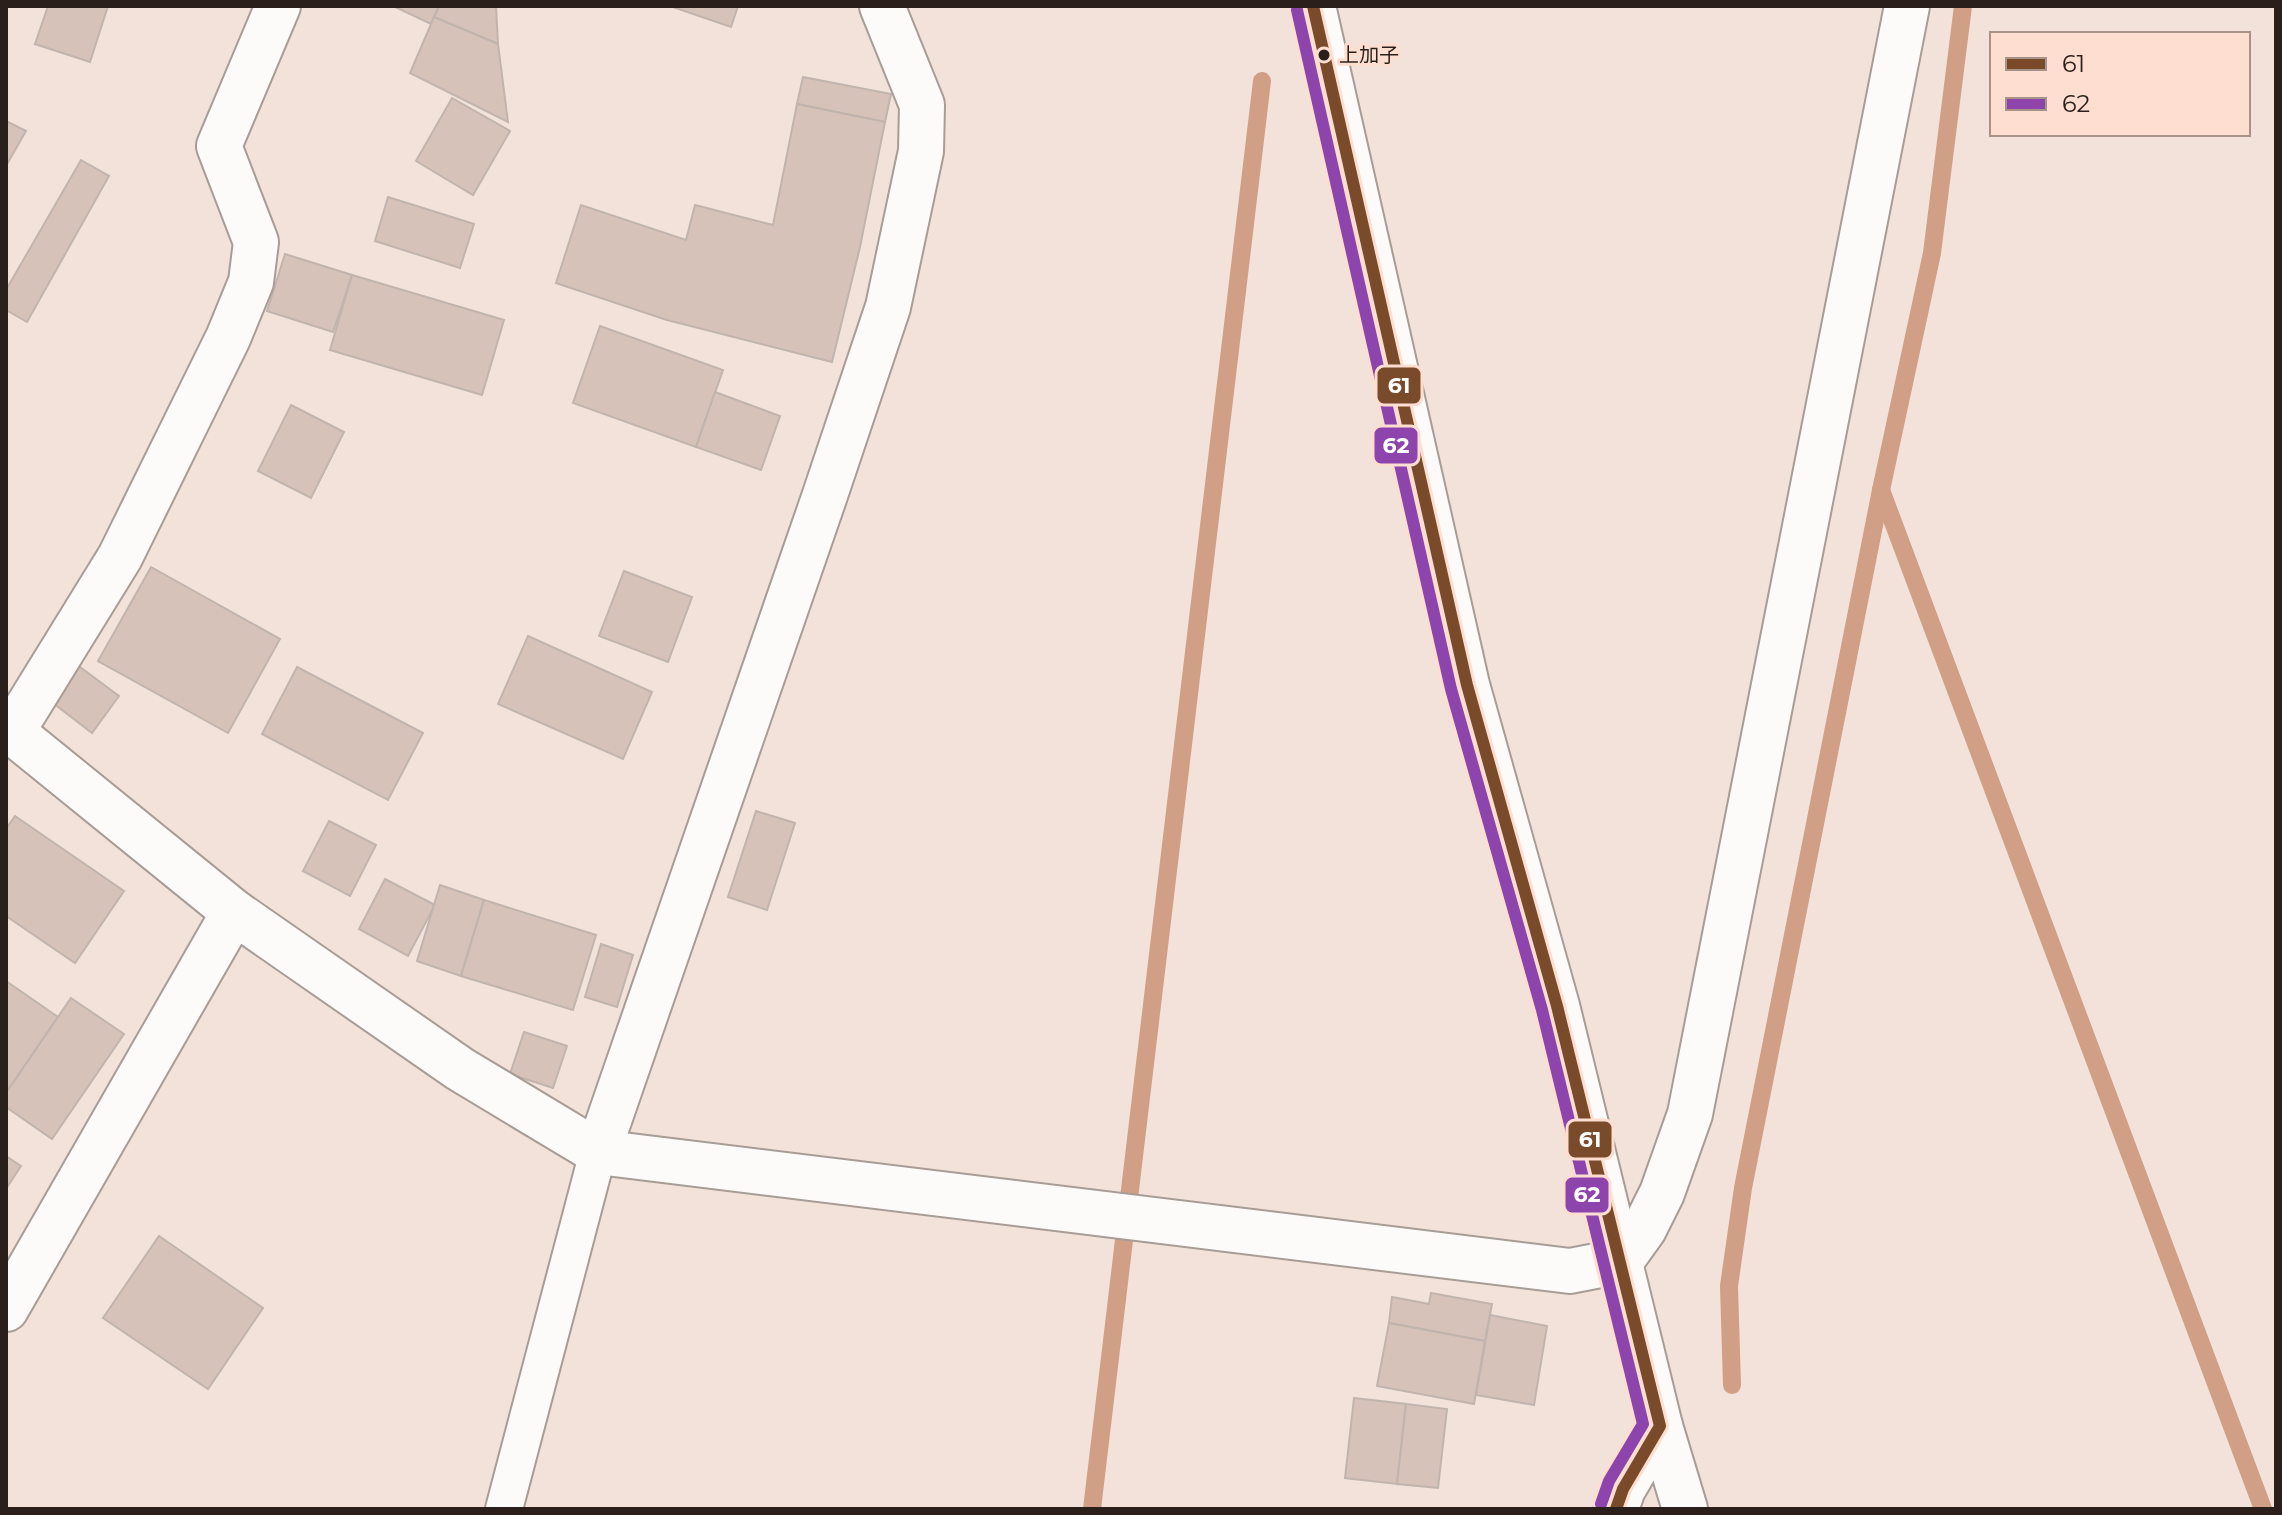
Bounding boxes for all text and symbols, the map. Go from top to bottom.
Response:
legend [1990,32,2250,136]
place label: 上加子 [1339,43,1399,67]
marker: 上加子 [1316,47,1332,63]
text: 61 [2062,49,2085,78]
text: 62 [2062,89,2090,118]
line badge: 61 [1376,366,1422,405]
text: 61 [1388,372,1410,399]
line badge: 62 [1373,426,1419,465]
text: 62 [1383,432,1410,459]
line badge: 61 [1567,1120,1613,1159]
text: 61 [1579,1126,1601,1153]
line badge: 62 [1564,1176,1610,1214]
text: 62 [1574,1181,1601,1208]

